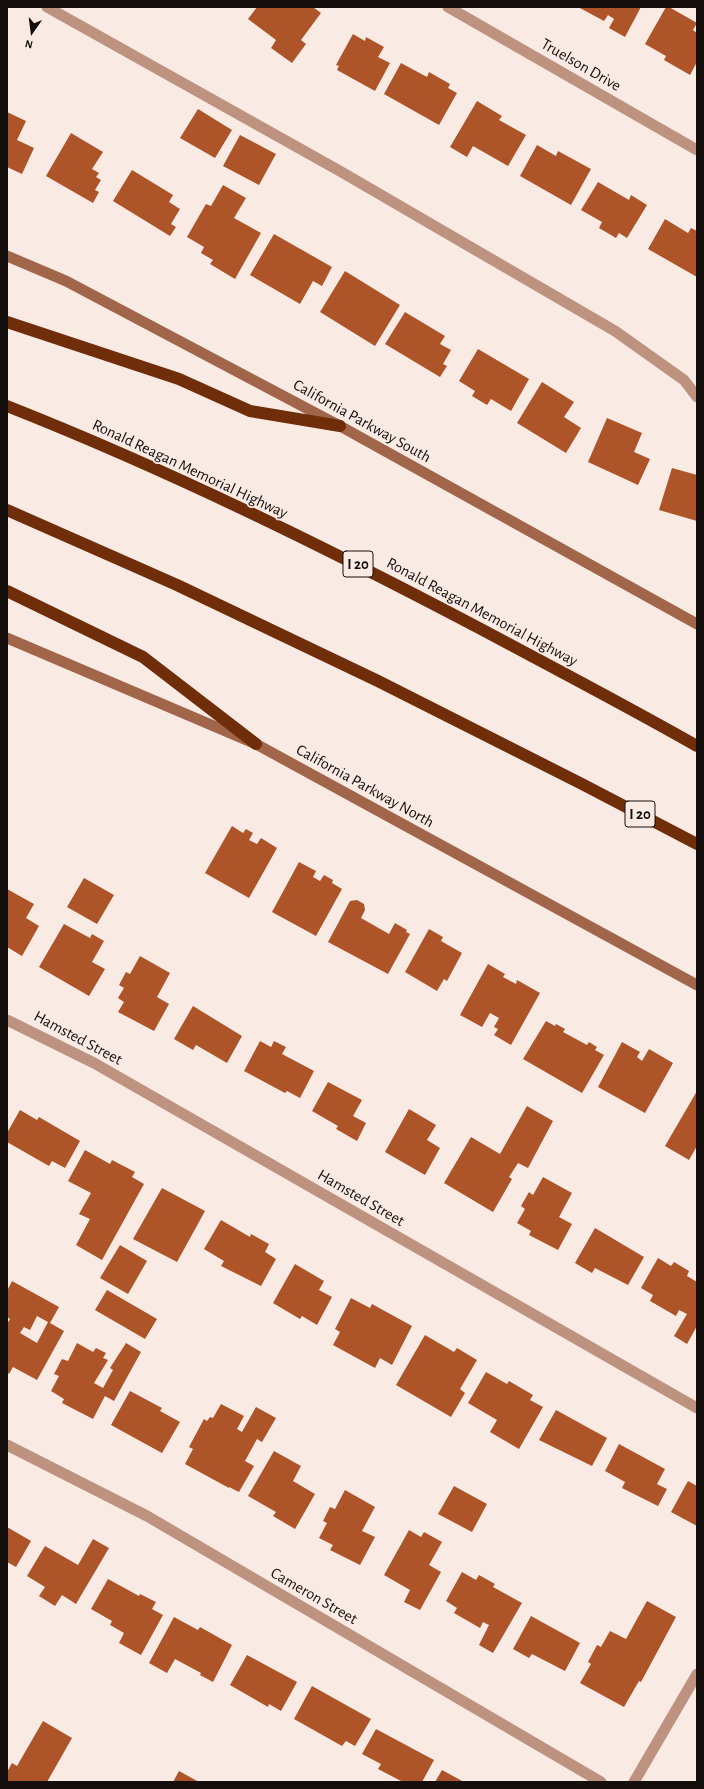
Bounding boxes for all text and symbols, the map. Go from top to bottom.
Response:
north arrow [12,12,52,52]
street label: Truelson Drive [538,34,624,96]
text: N [24,38,34,50]
street label: California Parkway South [290,375,434,467]
street label: Ronald Reagan Memorial Highway [89,415,291,523]
road number: I 20 [343,551,373,577]
street label: Ronald Reagan Memorial Highway [383,553,581,671]
street label: California Parkway North [293,740,437,832]
road number: I 20 [625,801,655,827]
street label: Hamsted Street [30,1007,126,1069]
street label: Hamsted Street [314,1165,408,1231]
street label: Cameron Street [267,1563,361,1629]

